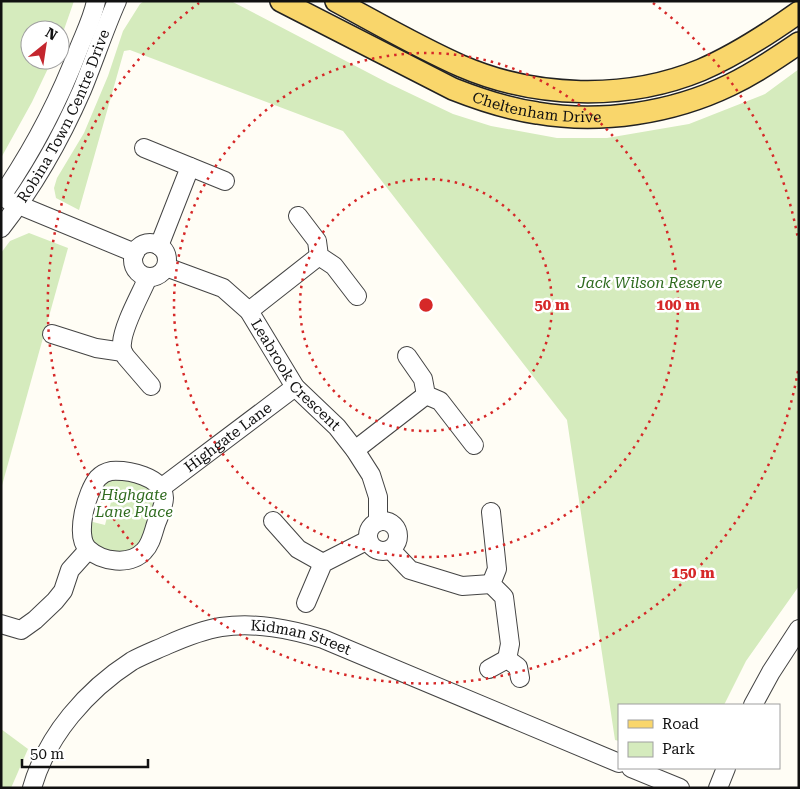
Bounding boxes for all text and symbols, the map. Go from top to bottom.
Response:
north arrow [20,20,70,70]
text: N [43,24,60,43]
street label: Robina Town Centre Drive [13,27,113,206]
street label: Cheltenham Drive [470,88,602,126]
park label: Jack Wilson Reserve [577,274,723,292]
centre of rings [417,296,435,314]
text: 50 m [534,296,570,314]
text: 100 m [656,296,700,314]
street label: Leabrook Crescent [247,316,344,435]
street label: Highgate Lane [181,399,275,476]
park label: Highgate Lane Place [94,486,173,521]
text: 150 m [671,564,715,582]
street label: Kidman Street [250,616,354,659]
legend [618,704,780,769]
text: Road [662,715,699,733]
scale bar [22,736,149,768]
text: Park [662,740,696,758]
text: 50 m [30,745,65,763]

